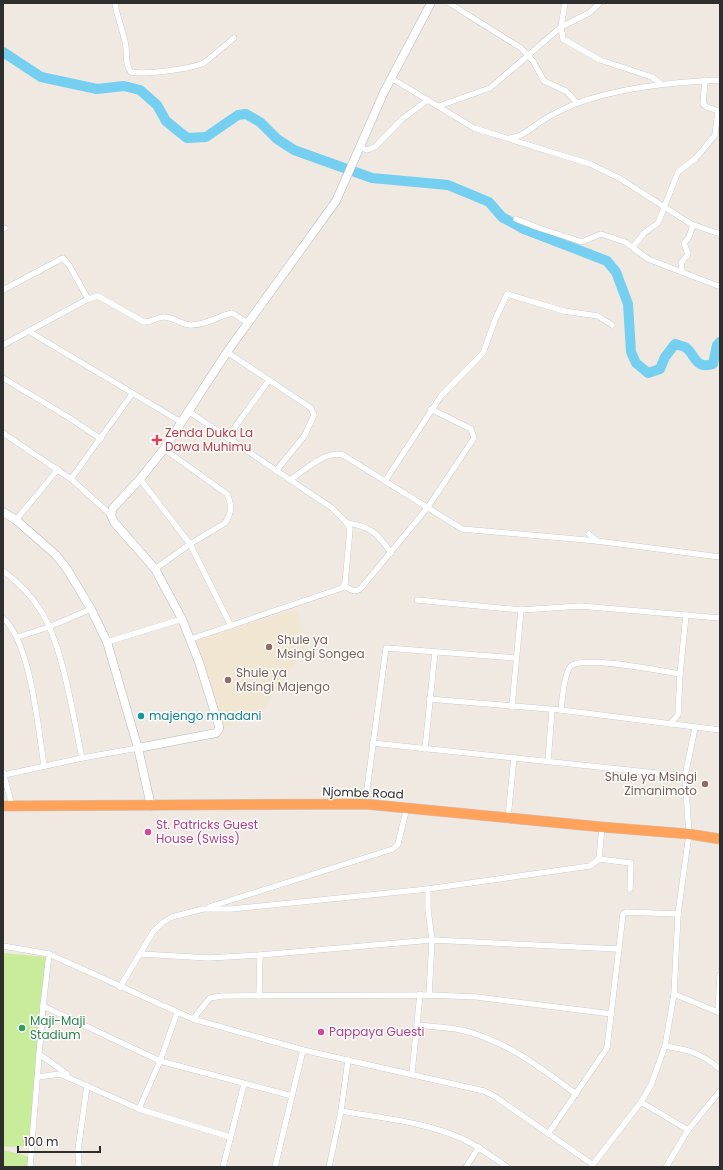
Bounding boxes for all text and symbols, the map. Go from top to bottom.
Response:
place label: Zenda Duka La Dawa Muhimu [165,424,253,455]
marker: Zenda Duka La Dawa Muhimu [152,435,162,445]
place label: Shule ya Msingi Songea [277,631,365,662]
marker: Shule ya Msingi Songea [264,642,274,652]
place label: Shule ya Msingi Majengo [236,664,330,695]
marker: Shule ya Msingi Majengo [223,675,233,685]
place label: majengo mnadani [149,707,262,724]
marker: majengo mnadani [136,711,146,721]
place label: Shule ya Msingi Zimanimoto [605,768,697,799]
marker: Shule ya Msingi Zimanimoto [700,779,710,789]
street label: Njombe Road [322,783,404,802]
place label: St. Patricks Guest House (Swiss) [156,816,258,847]
marker: St. Patricks Guest House (Swiss) [143,827,153,837]
place label: Maji-Maji Stadium [30,1012,85,1043]
marker: Maji-Maji Stadium [17,1023,27,1033]
place label: Pappaya Guesti [329,1023,425,1040]
marker: Pappaya Guesti [316,1027,326,1037]
scale bar [18,1128,100,1154]
text: 100 m [24,1133,58,1150]

